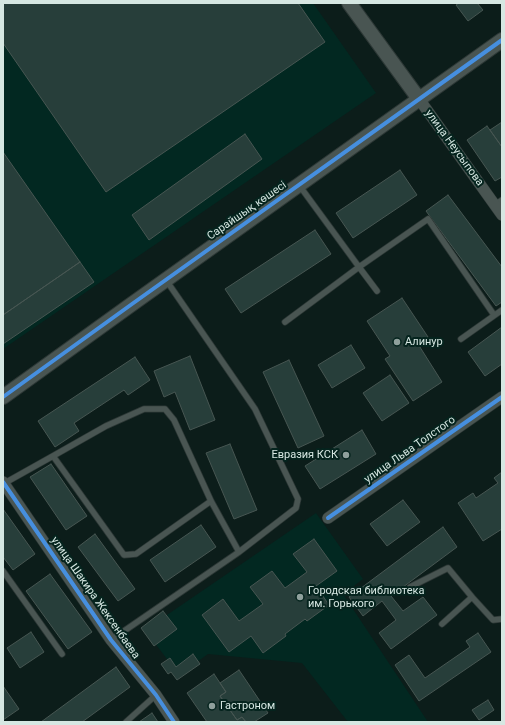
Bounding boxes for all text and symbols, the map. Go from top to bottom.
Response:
street label: улица Неусыпова [422,107,486,189]
street label: Сарайшық көшесі [205,179,289,243]
place label: Алинур [405,335,443,349]
marker: Алинур [392,337,402,347]
street label: улица Льва Толстого [362,414,458,486]
place label: Евразия КСК [271,448,338,462]
marker: Евразия КСК [341,450,351,460]
street label: улица Шакира Жексенбаева [48,534,142,662]
place label: Городская библиотека им. Горького [308,584,424,610]
marker: Городская библиотека им. Горького [295,592,305,602]
place label: Гастроном [220,699,275,713]
marker: Гастроном [207,701,217,711]

